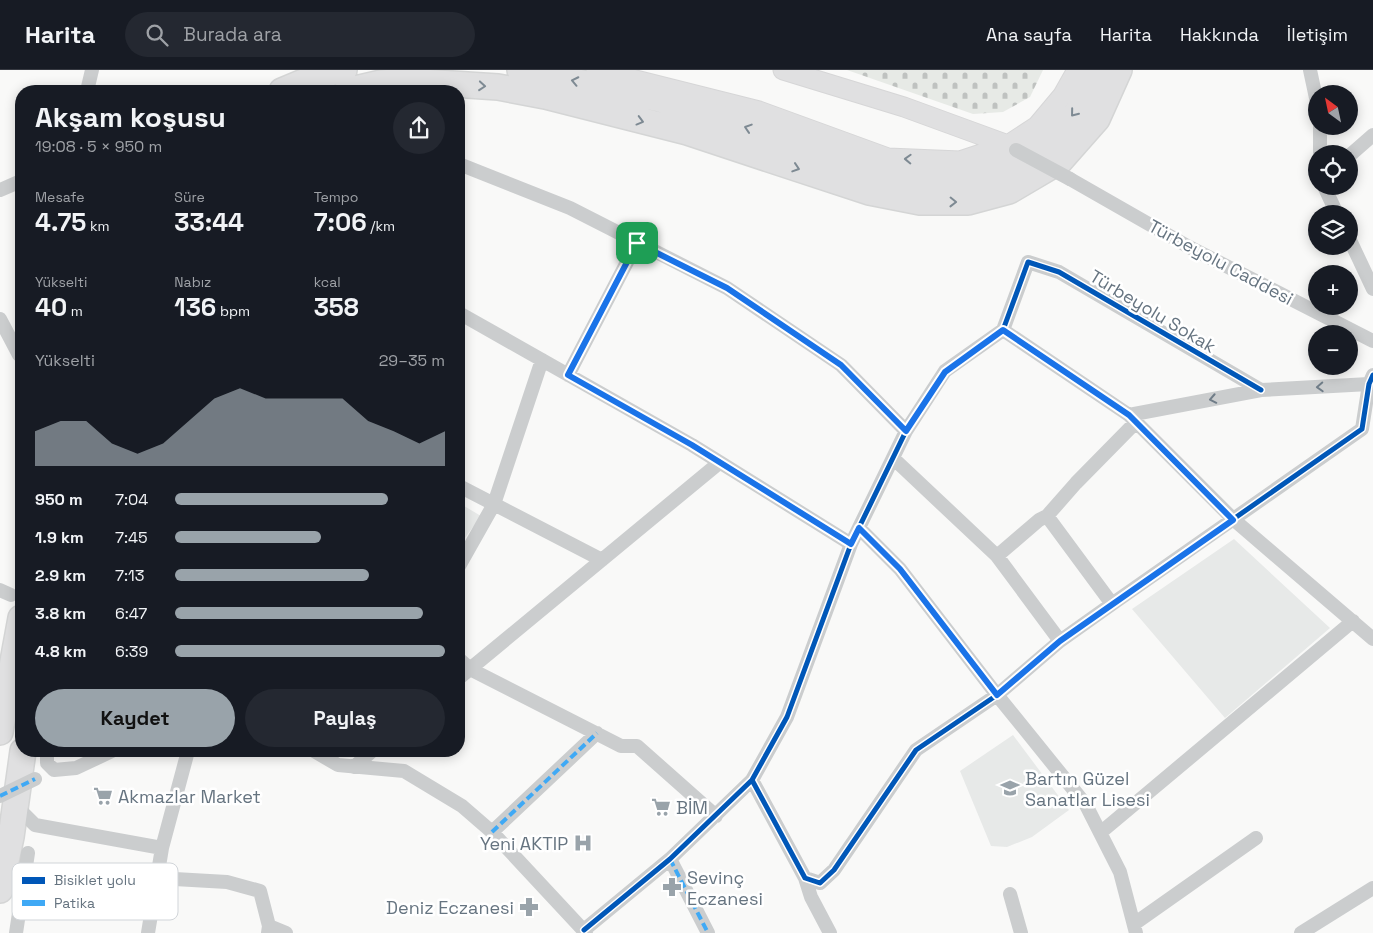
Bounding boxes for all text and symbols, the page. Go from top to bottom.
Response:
search box [125,12,475,57]
text: Harita [25,19,95,50]
icon: search [143,21,171,49]
text: Burada ara [183,22,282,47]
text: Ana sayfa [986,23,1072,46]
text: Harita [1100,23,1152,46]
text: Hakkında [1180,23,1259,46]
text: İletişim [1287,23,1348,46]
one-way arrow [570,76,579,87]
one-way arrow [478,80,486,91]
north arrow [1308,85,1358,135]
map controls [1308,85,1358,375]
text: Akşam koşusu [35,99,226,135]
button: share [393,102,445,154]
one-way arrow [1071,108,1080,117]
one-way arrow [636,115,644,125]
one-way arrow [745,123,753,133]
text: 19:08 · 5 × 950 m [35,136,162,157]
button: locate [1308,145,1358,195]
one-way arrow [904,154,912,164]
one-way arrow [791,162,799,172]
text: Mesafe [35,188,84,206]
text: Süre [174,188,205,206]
text: Tempo [314,188,358,206]
one-way arrow [950,197,958,207]
button: layers [1308,205,1358,255]
text: 4.75 [35,206,86,238]
text: 33:44 [174,206,244,238]
text: 7:06 [314,206,367,238]
street label: Türbeyolu Caddesi [1145,214,1297,310]
text: km [86,217,110,235]
text: /km [367,217,395,235]
pin [616,222,658,264]
icon: arrive [623,229,651,257]
street label: Türbeyolu Sokak [1086,264,1221,358]
button: + [1308,265,1358,315]
text: Yükselti [35,273,87,291]
text: Nabız [174,273,211,291]
text: kcal [314,273,341,291]
text: 40 [35,291,67,323]
text: 136 [174,291,216,323]
text: 358 [314,291,359,323]
text: m [67,302,83,320]
text: bpm [216,302,250,320]
button: − [1308,325,1358,375]
text: Yükselti [35,350,95,371]
text: 29–35 m [379,350,445,371]
one-way arrow [1316,382,1324,393]
one-way arrow [1208,394,1217,404]
text: 950 m [35,489,83,510]
text: 7:04 [115,489,148,510]
text: 1.9 km [35,527,84,548]
text: 7:45 [115,527,148,548]
text: 2.9 km [35,565,86,586]
text: 7:13 [115,565,144,586]
text: 3.8 km [35,603,86,624]
text: 6:47 [115,603,147,624]
text: 4.8 km [35,641,86,662]
text: 6:39 [115,641,148,662]
button: Kaydet [35,689,235,747]
button: Paylaş [245,689,445,747]
place label: Bartın Güzel Sanatlar Lisesi [1025,767,1150,811]
school or university icon: Bartın Güzel Sanatlar Lisesi [999,777,1021,799]
supermarket icon: Akmazlar Market [92,785,114,807]
place label: Akmazlar Market [118,785,261,808]
supermarket icon: BİM [650,796,672,818]
place label: BİM [676,796,708,819]
place label: Yeni AKTIP [480,832,568,855]
hospital icon: Yeni AKTIP [572,832,594,854]
legend [12,863,178,920]
place label: Sevinç Eczanesi [687,866,763,910]
text: Bisiklet yolu [54,871,136,889]
pharmacy icon: Sevinç Eczanesi [661,876,683,898]
text: Patika [54,894,95,912]
place label: Deniz Eczanesi [386,896,514,919]
pharmacy icon: Deniz Eczanesi [518,896,540,918]

